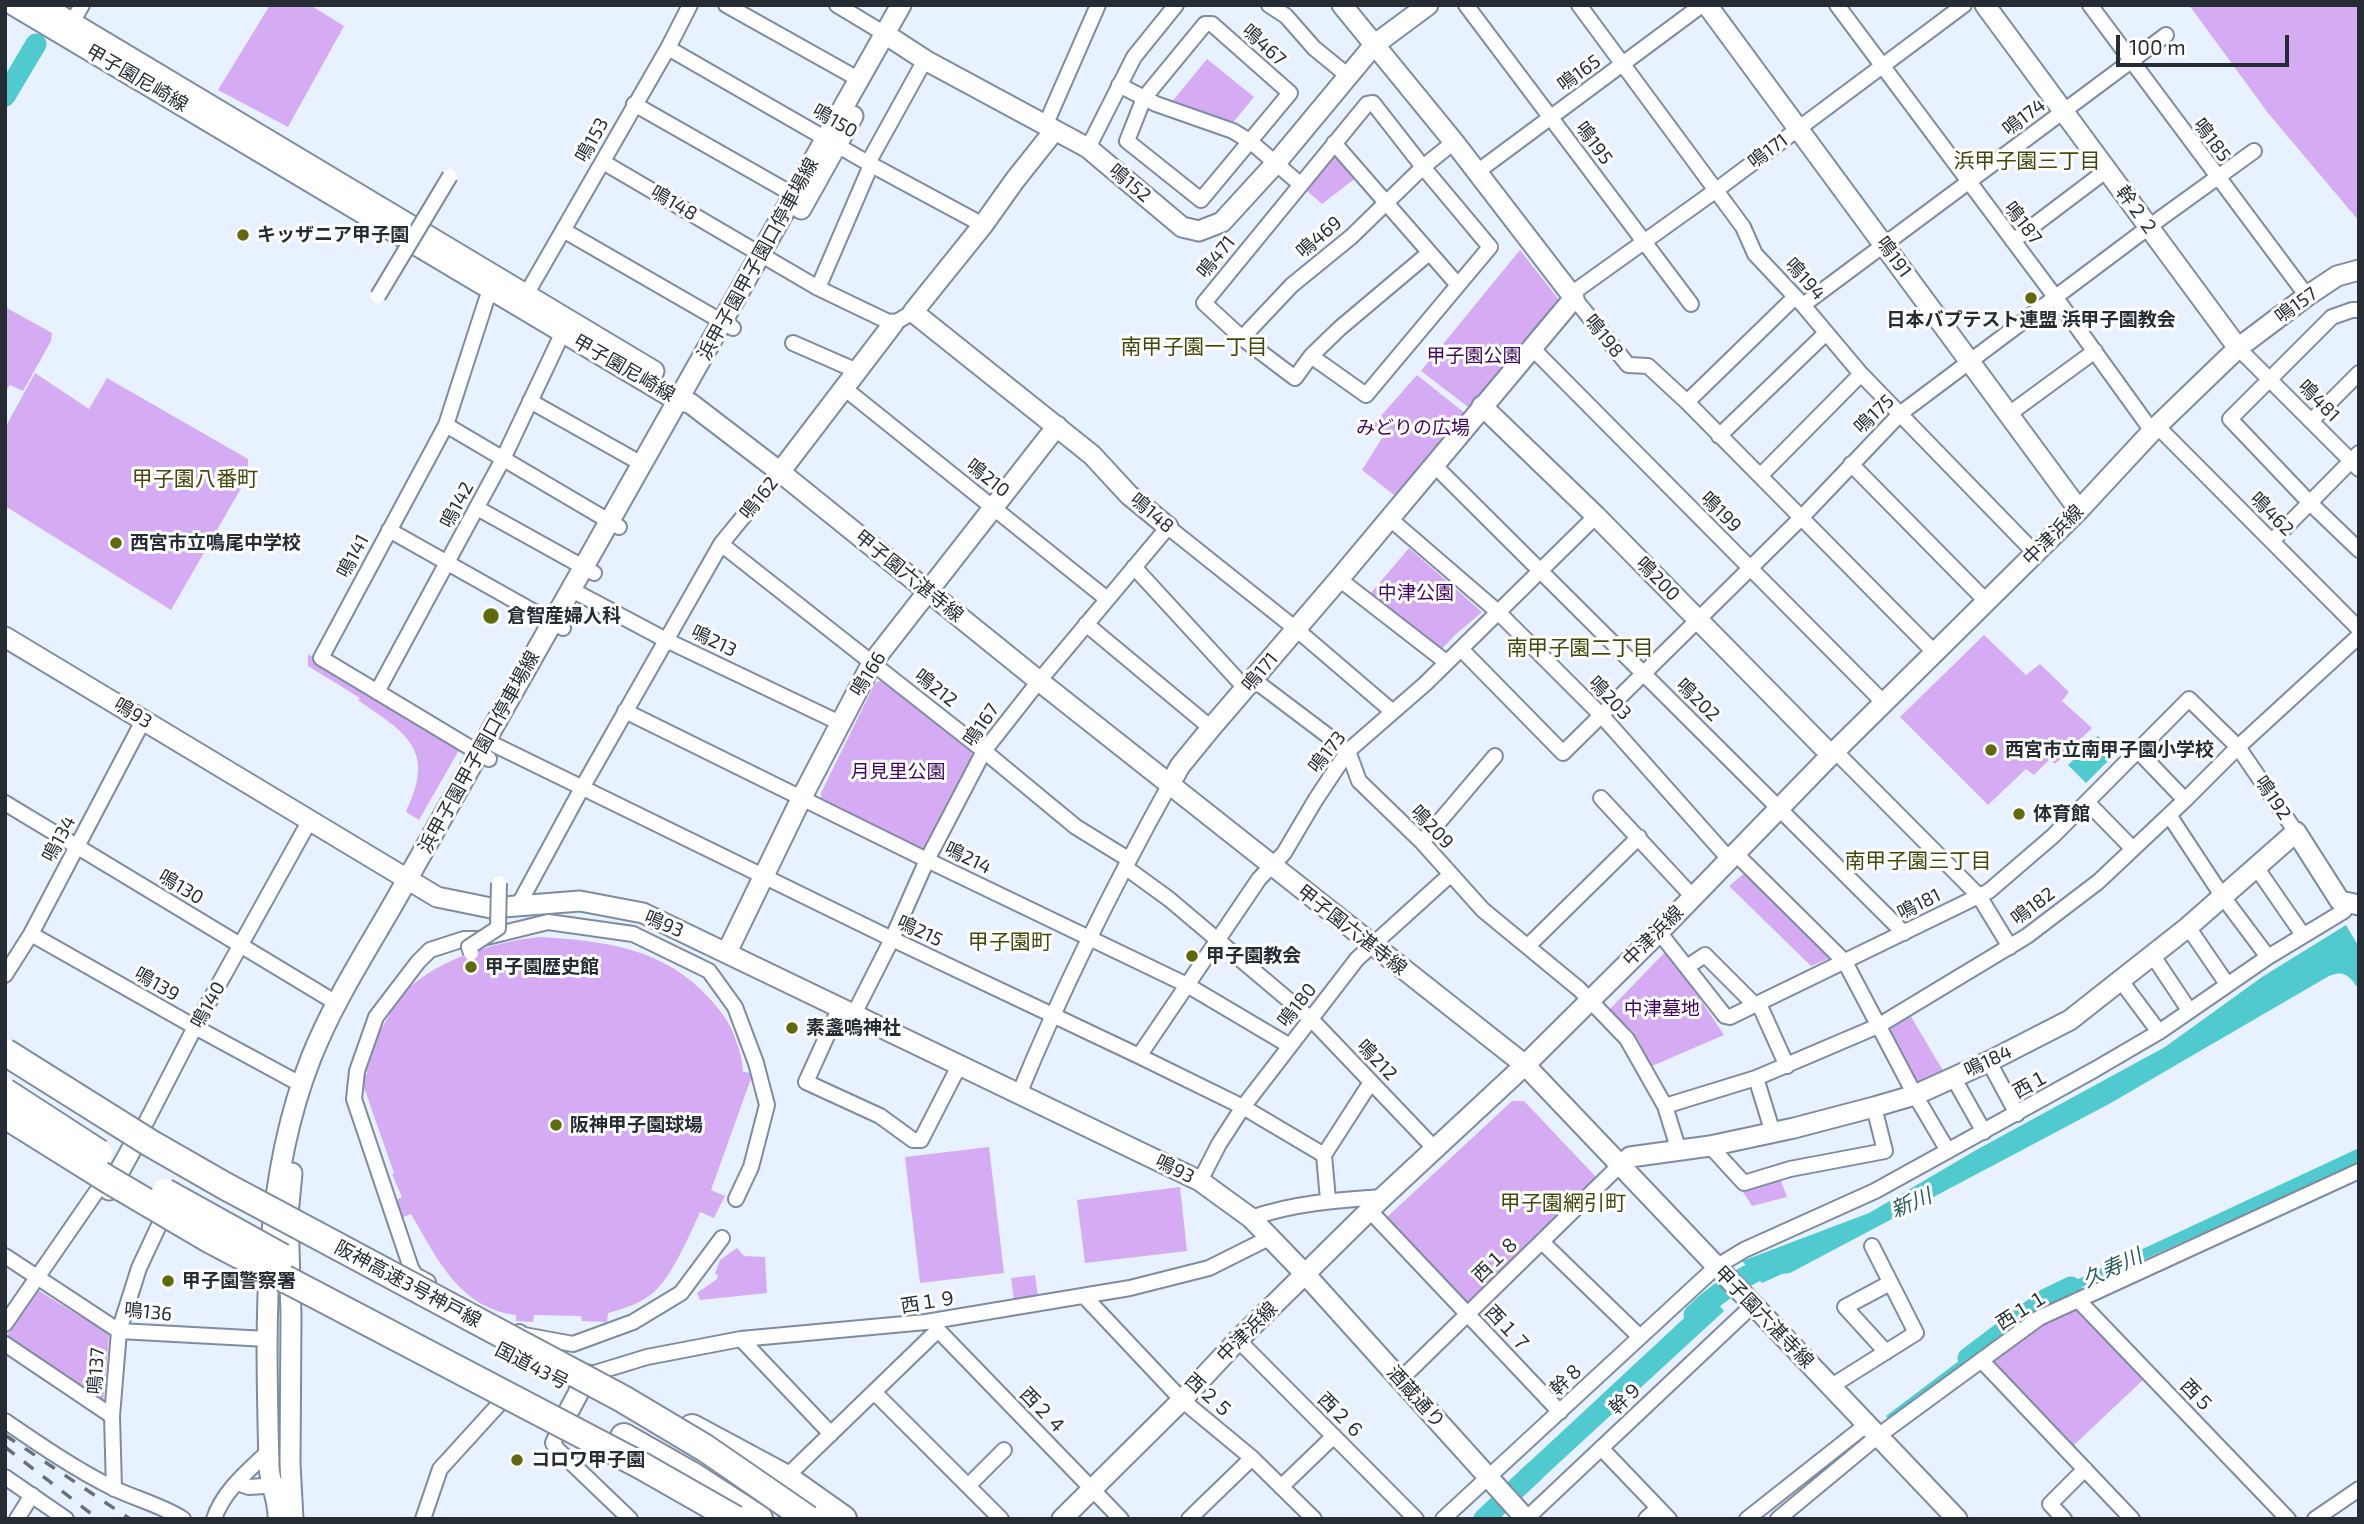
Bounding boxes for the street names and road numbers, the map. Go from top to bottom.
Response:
street label: 鳴467 [1237,19,1291,71]
street label: 甲子園尼崎線 [82,40,192,116]
street label: 鳴165 [1553,50,1605,96]
street label: 鳴174 [1998,93,2050,141]
street label: 鳴150 [808,99,862,143]
street label: 鳴153 [571,114,613,166]
street label: 鳴185 [2188,114,2236,166]
street label: 鳴195 [1571,117,1617,169]
street label: 鳴171 [1744,129,1792,173]
street label: 浜甲子園甲子園口停車場線 [693,154,823,364]
street label: 鳴152 [1105,159,1155,207]
street label: 鳴148 [647,181,701,225]
street label: 幹２２ [2111,181,2163,241]
street label: 鳴187 [1999,197,2047,249]
street label: 鳴469 [1292,211,1346,263]
street label: 鳴471 [1192,231,1240,283]
street label: 鳴191 [1872,232,1916,282]
street label: 鳴194 [1780,253,1830,305]
street label: 鳴157 [2271,282,2321,328]
street label: 鳴198 [1580,310,1628,362]
street label: 甲子園尼崎線 [569,330,679,406]
street label: 鳴481 [2293,375,2345,427]
street label: 鳴175 [1849,390,1899,438]
street label: 鳴210 [962,454,1014,502]
street label: 鳴162 [735,472,783,524]
street label: 鳴142 [435,478,479,532]
street label: 鳴199 [1696,487,1746,537]
street label: 鳴462 [2245,487,2299,541]
street label: 鳴148 [1126,488,1178,538]
street label: 中津浜線 [2018,500,2088,570]
street label: 甲子園六湛寺線 [850,525,968,627]
street label: 鳴141 [332,530,374,582]
street label: 鳴200 [1631,552,1685,606]
street label: 鳴213 [688,620,740,662]
street label: 浜甲子園甲子園口停車場線 [414,647,544,857]
street label: 鳴166 [846,647,890,701]
street label: 鳴171 [1237,648,1283,696]
street label: 鳴212 [910,664,962,712]
street label: 鳴203 [1584,671,1636,725]
street label: 鳴202 [1671,674,1725,726]
street label: 鳴93 [110,693,156,733]
street label: 鳴167 [958,699,1004,751]
street label: 鳴173 [1304,727,1350,777]
street label: 鳴192 [2250,772,2296,824]
street label: 鳴209 [1406,800,1458,854]
street label: 鳴134 [37,812,81,866]
street label: 鳴214 [941,837,995,879]
street label: 鳴130 [154,865,208,909]
street label: 甲子園六湛寺線 [1293,880,1411,980]
street label: 鳴182 [2007,882,2059,930]
street label: 鳴181 [1893,883,1945,925]
street label: 中津浜線 [1618,901,1688,971]
street label: 鳴93 [641,906,687,942]
street label: 鳴215 [894,911,946,951]
street label: 鳴139 [131,962,183,1006]
street label: 鳴140 [186,978,230,1032]
street label: 鳴180 [1273,978,1321,1032]
street label: 鳴212 [1352,1035,1402,1085]
street label: 鳴184 [1961,1040,2015,1082]
street label: 西１ [2009,1065,2053,1103]
street label: 鳴93 [1152,1150,1198,1188]
street label: 西１８ [1468,1231,1524,1287]
street label: 阪神高速3号神戸線 [331,1236,485,1332]
street label: 甲子園六湛寺線 [1710,1261,1818,1373]
street label: 西１１ [1992,1285,2052,1335]
street label: 西１９ [899,1286,959,1318]
street label: 中津浜線 [1212,1297,1282,1367]
street label: 鳴136 [123,1298,173,1326]
street label: 西１７ [1480,1300,1536,1358]
street label: 国道43号 [492,1338,572,1394]
street label: 鳴137 [83,1347,109,1395]
street label: 幹８ [1545,1358,1589,1400]
street label: 酒蔵通り [1382,1361,1450,1433]
street label: 西２５ [1180,1368,1238,1424]
street label: 西５ [2176,1374,2218,1418]
street label: 幹９ [1604,1377,1648,1419]
street label: 西２４ [1015,1383,1071,1439]
street label: 西２６ [1313,1388,1369,1444]

